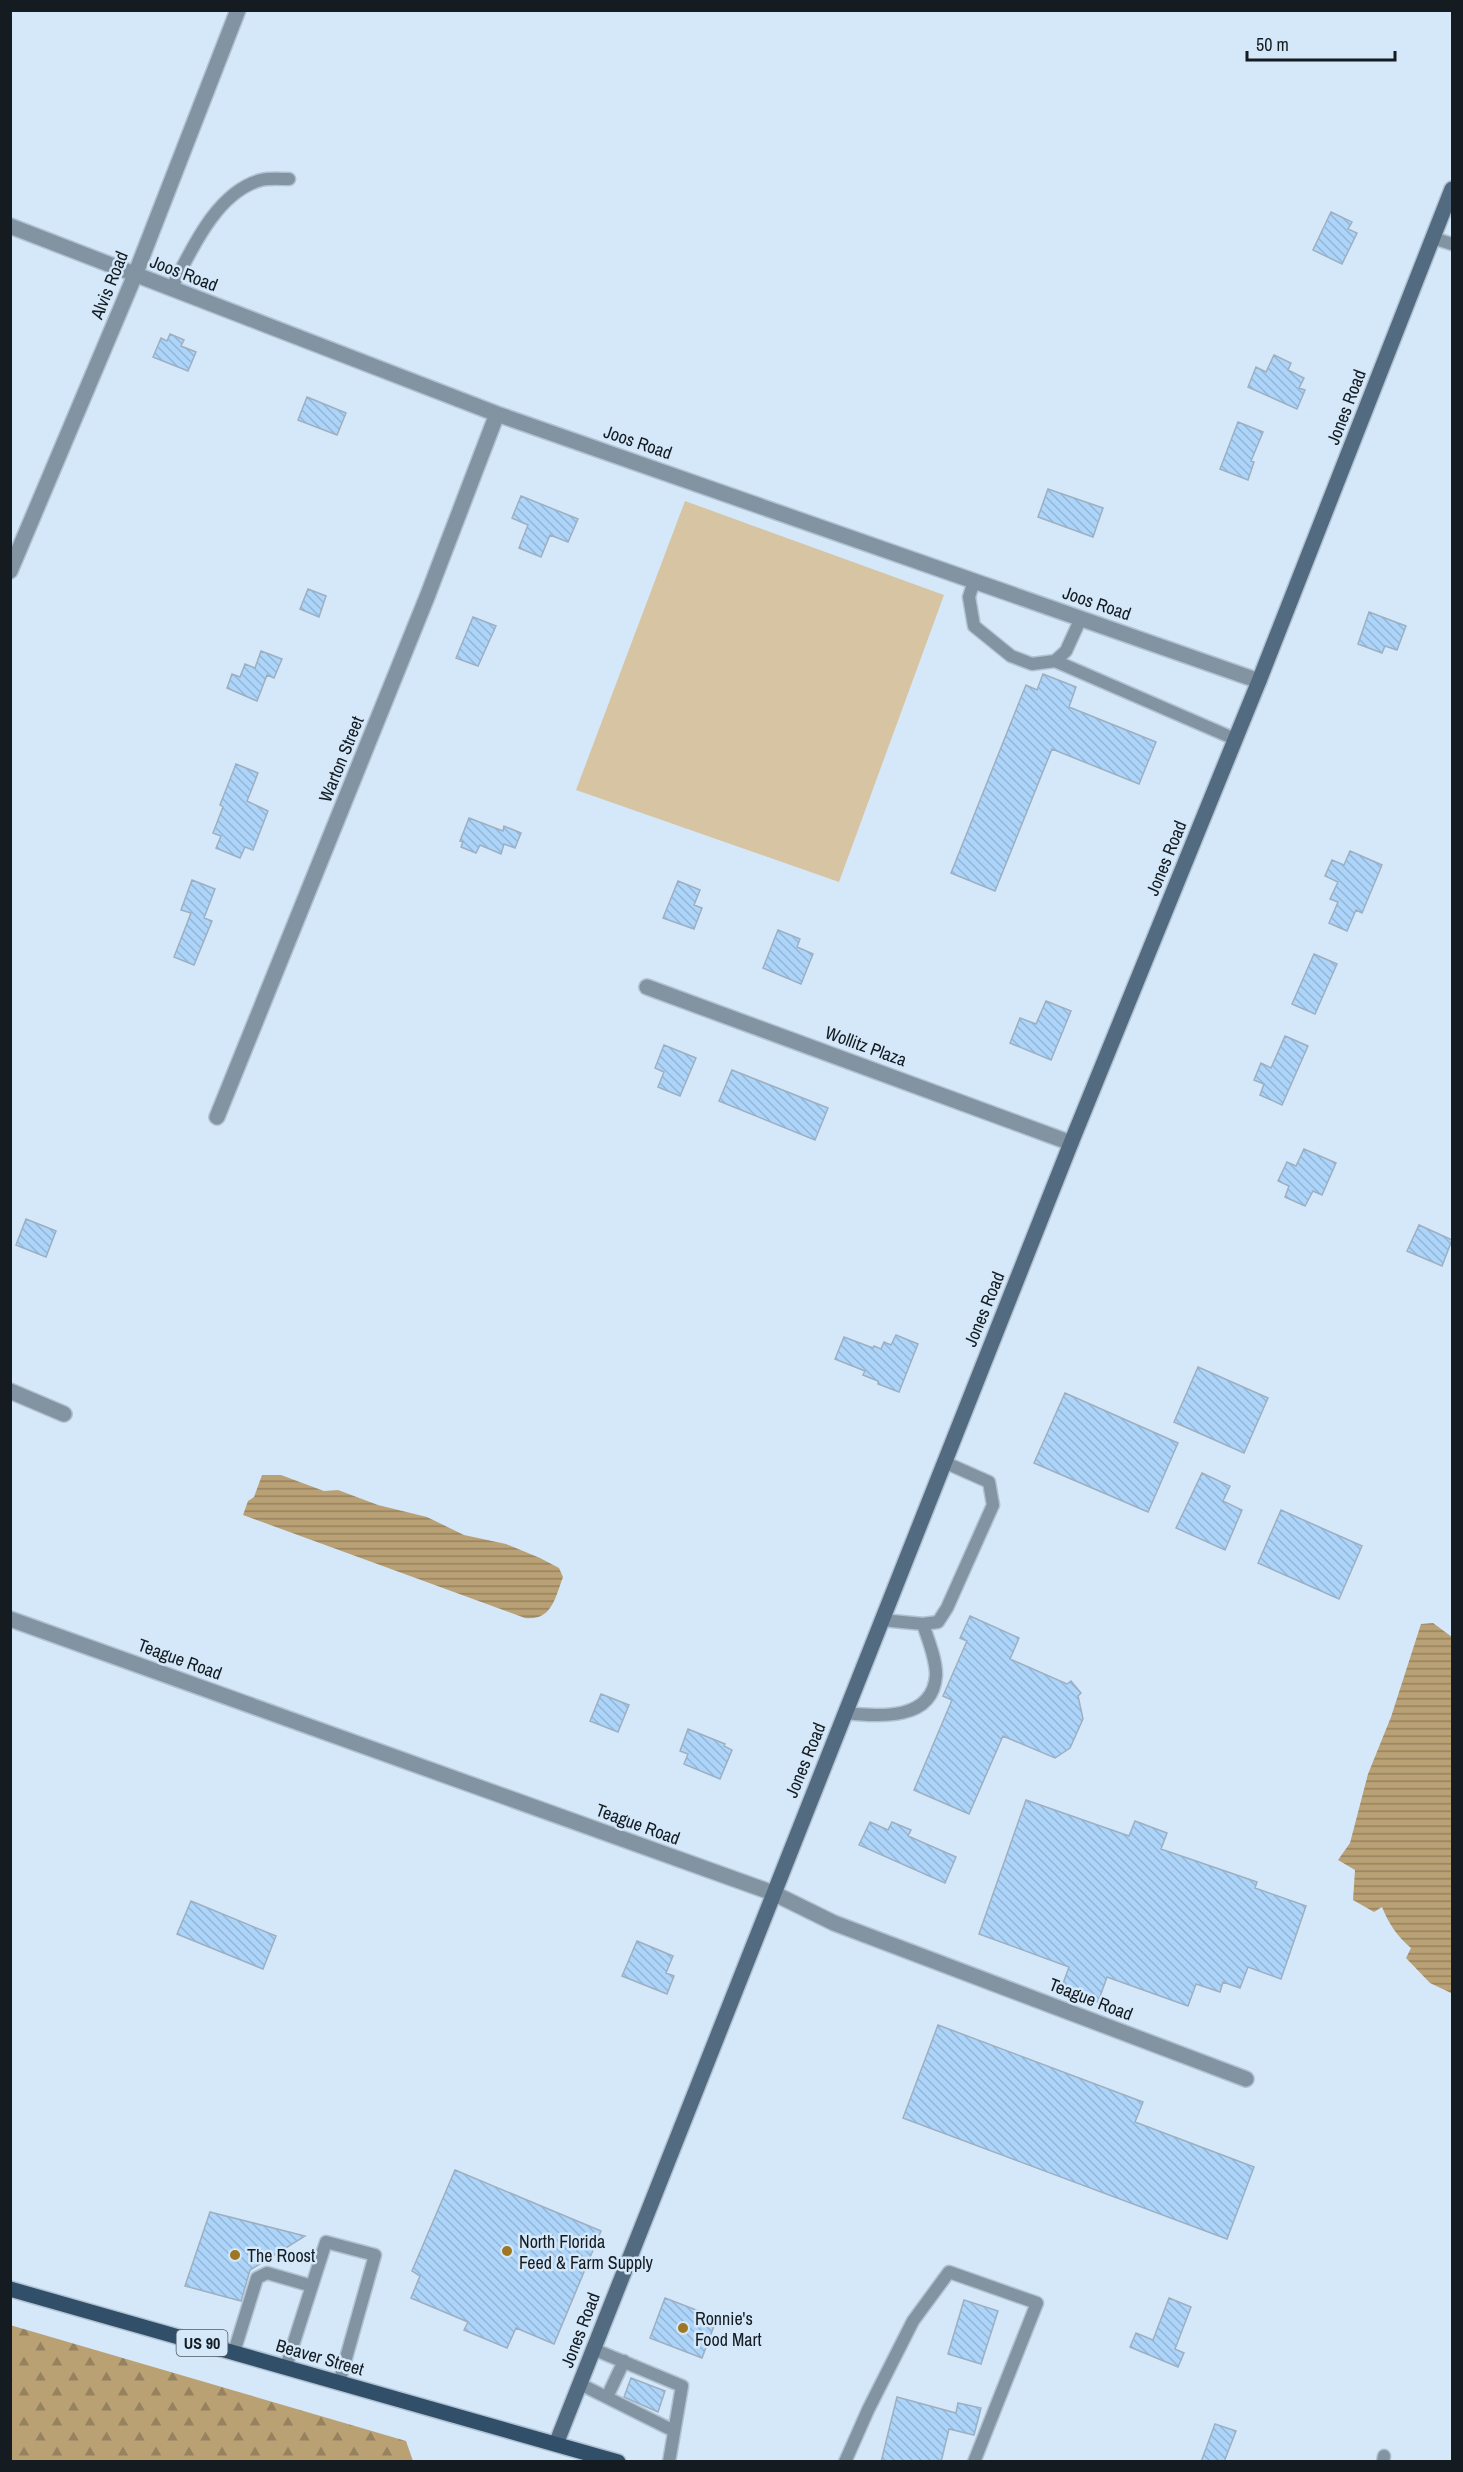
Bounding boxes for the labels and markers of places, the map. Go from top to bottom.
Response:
place label: North Florida Feed & Farm Supply [519,2229,654,2275]
place label: The Roost [247,2243,315,2268]
marker: North Florida Feed & Farm Supply [500,2244,514,2258]
marker: The Roost [228,2248,242,2262]
place label: Ronnie's Food Mart [695,2306,762,2352]
marker: Ronnie's Food Mart [676,2321,690,2335]

